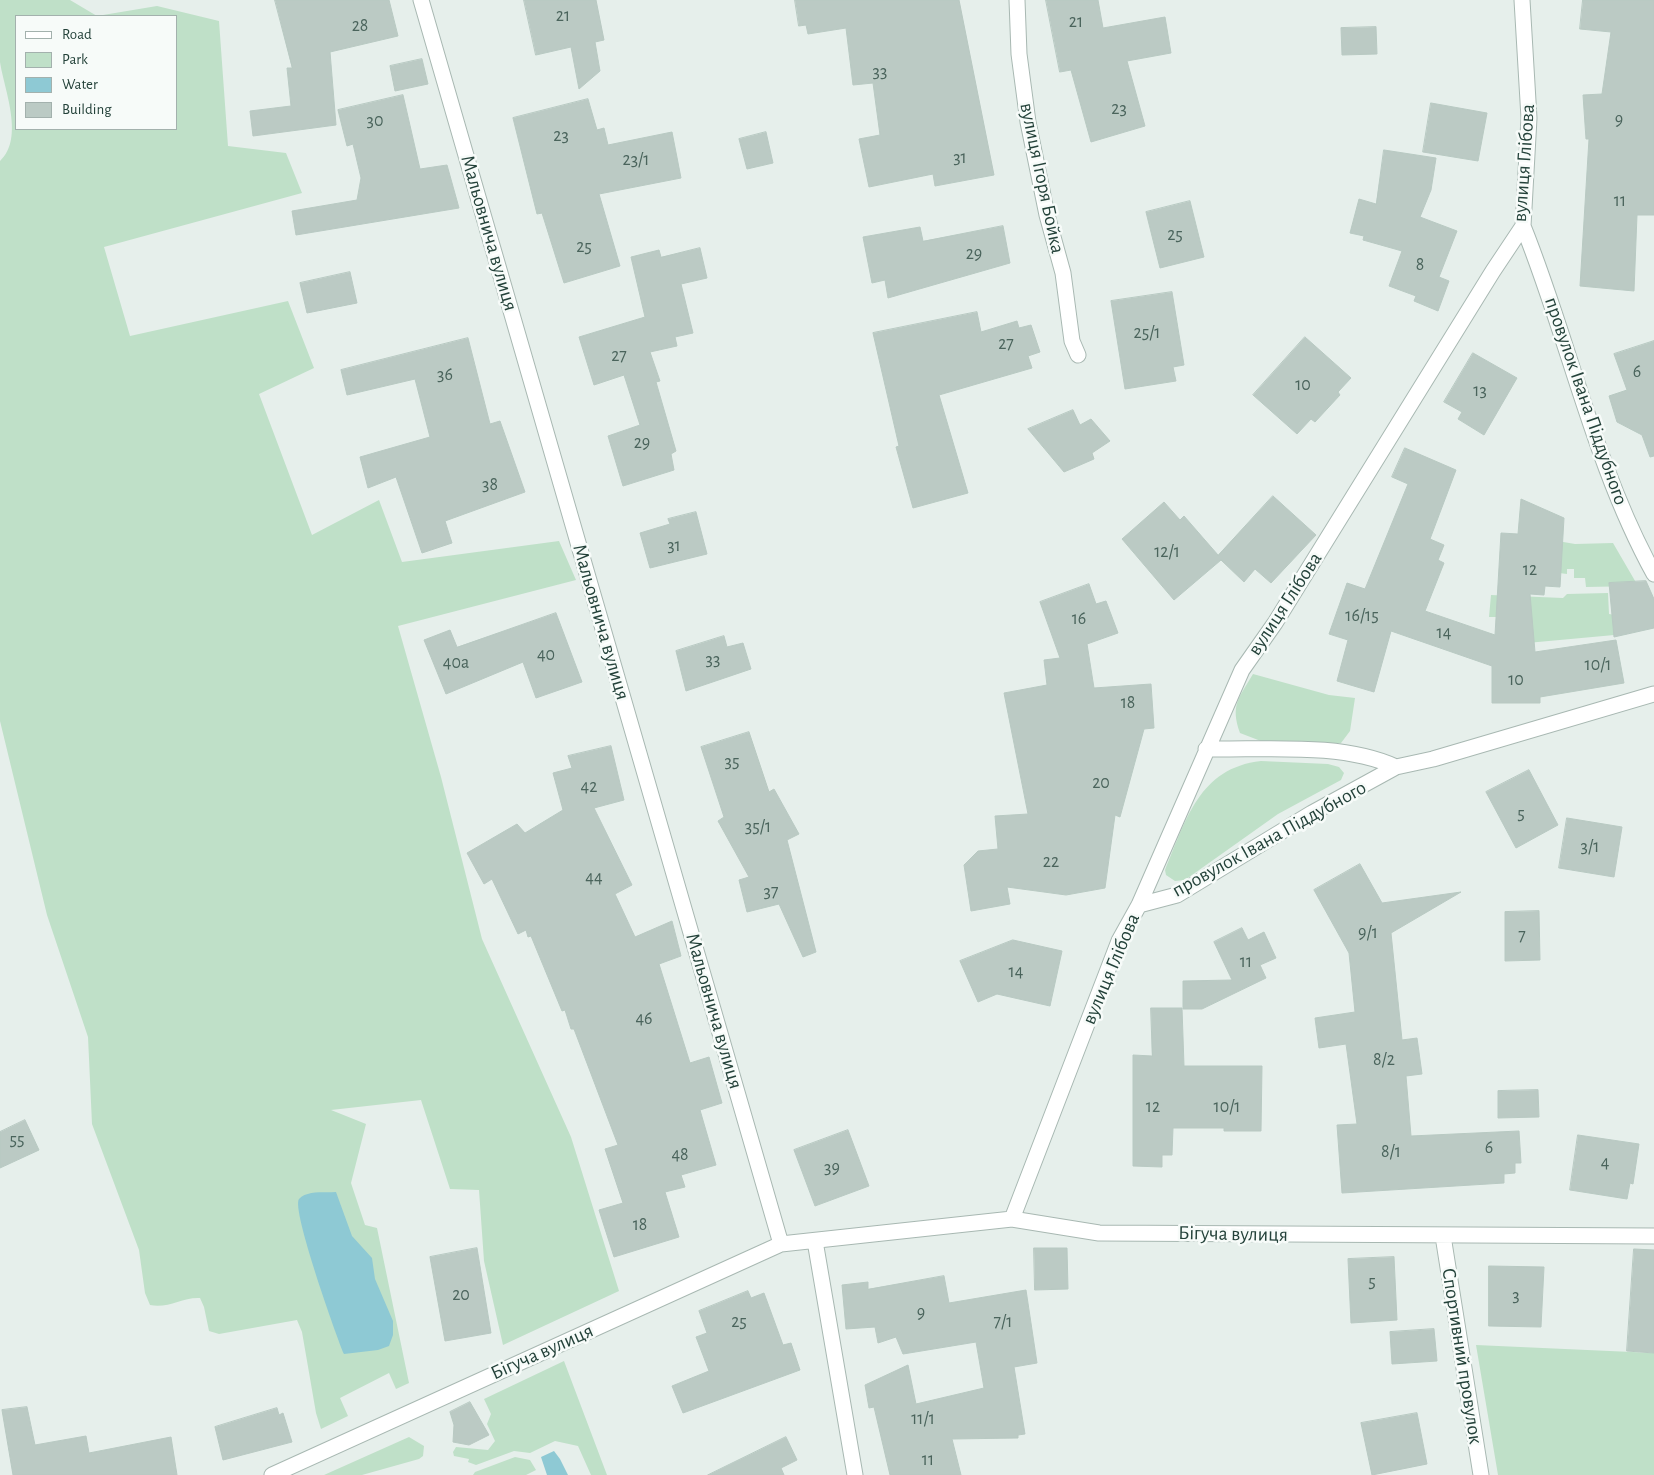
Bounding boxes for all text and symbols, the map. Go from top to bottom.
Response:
house number: 21 [556,5,570,27]
house number: 21 [1069,11,1083,33]
legend [15,15,178,130]
house number: 28 [352,15,368,37]
text: Road [62,27,92,42]
text: Park [62,52,88,67]
house number: 33 [873,61,887,83]
text: Water [62,77,98,92]
house number: 23 [1111,98,1127,120]
street label: вулиця Ігоря Бойка [1014,100,1070,256]
text: Building [62,102,112,117]
street label: вулиця Глібова [1508,103,1540,223]
house number: 9 [1615,109,1623,131]
house number: 30 [367,110,383,132]
house number: 23 [553,125,569,147]
house number: 31 [953,147,967,169]
house number: 23/1 [623,149,649,171]
street label: Мальовнича вулиця [455,152,523,314]
house number: 11 [1614,190,1626,212]
house number: 25 [1167,224,1183,246]
house number: 25 [576,236,592,258]
house number: 29 [966,243,982,265]
house number: 8 [1416,254,1424,276]
street label: провулок Івана Піддубного [1539,294,1633,508]
house number: 25/1 [1133,322,1161,344]
house number: 27 [998,333,1014,355]
house number: 27 [611,345,627,367]
house number: 6 [1633,361,1641,383]
house number: 36 [437,364,453,386]
house number: 10 [1295,374,1311,396]
house number: 13 [1473,380,1487,402]
house number: 29 [634,432,650,454]
house number: 38 [482,474,498,496]
house number: 31 [667,535,681,557]
street label: Мальовнича вулиця [567,541,635,703]
house number: 12/1 [1154,541,1180,563]
street label: вулиця Глібова [1243,548,1327,660]
house number: 12 [1523,559,1537,581]
house number: 16/15 [1345,605,1379,627]
house number: 16 [1072,608,1086,630]
house number: 14 [1437,622,1451,644]
house number: 40 [537,644,555,666]
house number: 33 [706,649,720,671]
house number: 40а [443,652,469,674]
house number: 10/1 [1584,654,1612,676]
house number: 10 [1508,669,1524,691]
house number: 18 [1121,692,1135,714]
house number: 35 [725,751,739,773]
house number: 20 [1092,772,1110,794]
house number: 42 [581,776,597,798]
street label: провулок Івана Піддубного [1168,776,1370,902]
house number: 5 [1517,803,1525,825]
house number: 35/1 [745,816,771,838]
house number: 3/1 [1581,836,1599,858]
house number: 22 [1043,851,1059,873]
house number: 44 [585,867,603,889]
house number: 37 [764,881,778,903]
street label: вулиця Глібова [1077,910,1145,1028]
house number: 9/1 [1358,922,1378,944]
house number: 7 [1518,925,1526,947]
street label: Мальовнича вулиця [680,930,748,1092]
house number: 11 [1240,951,1252,973]
house number: 14 [1009,961,1023,983]
house number: 46 [635,1008,653,1030]
house number: 8/2 [1373,1049,1395,1071]
house number: 12 [1146,1096,1160,1118]
house number: 10/1 [1213,1096,1241,1118]
house number: 55 [9,1129,25,1151]
house number: 6 [1485,1137,1493,1159]
house number: 8/1 [1381,1141,1401,1163]
house number: 48 [671,1144,689,1166]
house number: 4 [1601,1152,1609,1174]
house number: 39 [824,1157,840,1179]
house number: 18 [633,1214,647,1236]
street label: Бігуча вулиця [1178,1221,1288,1247]
street label: Спортивний провулок [1436,1266,1488,1446]
house number: 5 [1368,1271,1376,1293]
house number: 20 [452,1284,470,1306]
house number: 3 [1512,1285,1520,1307]
house number: 9 [917,1302,925,1324]
house number: 25 [731,1311,747,1333]
house number: 7/1 [994,1311,1012,1333]
street label: Бігуча вулиця [487,1319,597,1385]
house number: 11/1 [911,1408,935,1430]
house number: 11 [922,1449,934,1471]

